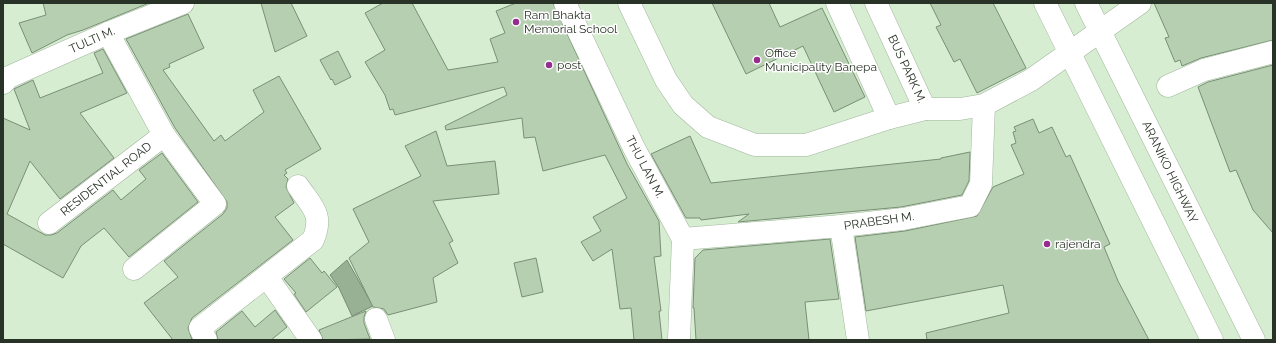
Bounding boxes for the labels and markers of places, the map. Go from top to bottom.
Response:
place label: Ram Bhakta Memorial School [524,8,618,36]
marker: Ram Bhakta Memorial School [511,17,521,27]
place label: Office Municipality Banepa [765,46,877,74]
marker: Office Municipality Banepa [752,55,762,65]
place label: post [557,58,581,72]
marker: post [544,60,554,70]
place label: rajendra [1055,237,1101,251]
marker: rajendra [1042,239,1052,249]

